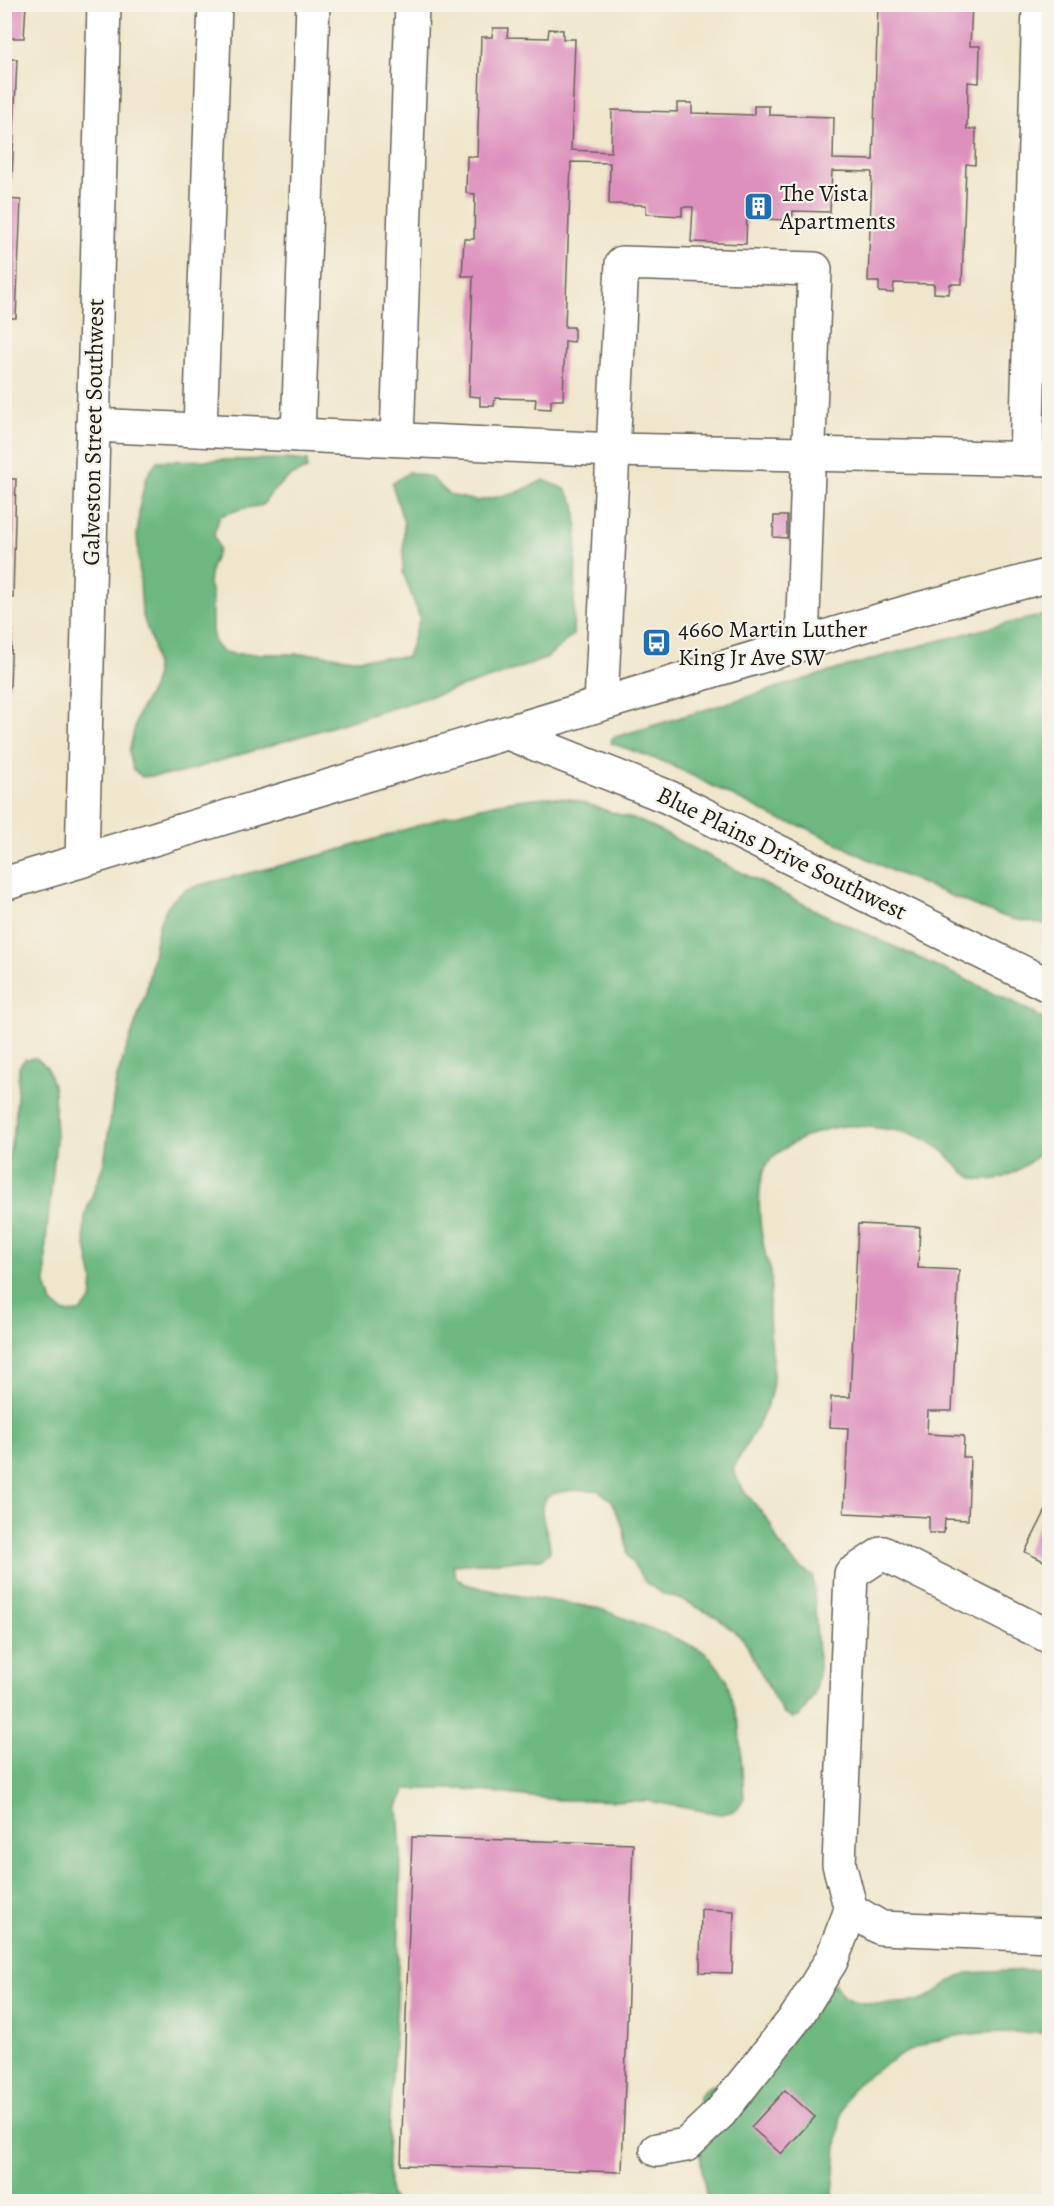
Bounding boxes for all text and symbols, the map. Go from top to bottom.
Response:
place label: The Vista Apartments [779,177,896,237]
building icon: The Vista Apartments [743,191,775,223]
street label: Galveston Street Southwest [75,298,111,566]
place label: 4660 Martin Luther King Jr Ave SW [678,613,867,673]
bus stop icon: 4660 Martin Luther King Jr Ave SW [641,627,673,659]
street label: Blue Plains Drive Southwest [652,779,912,928]

